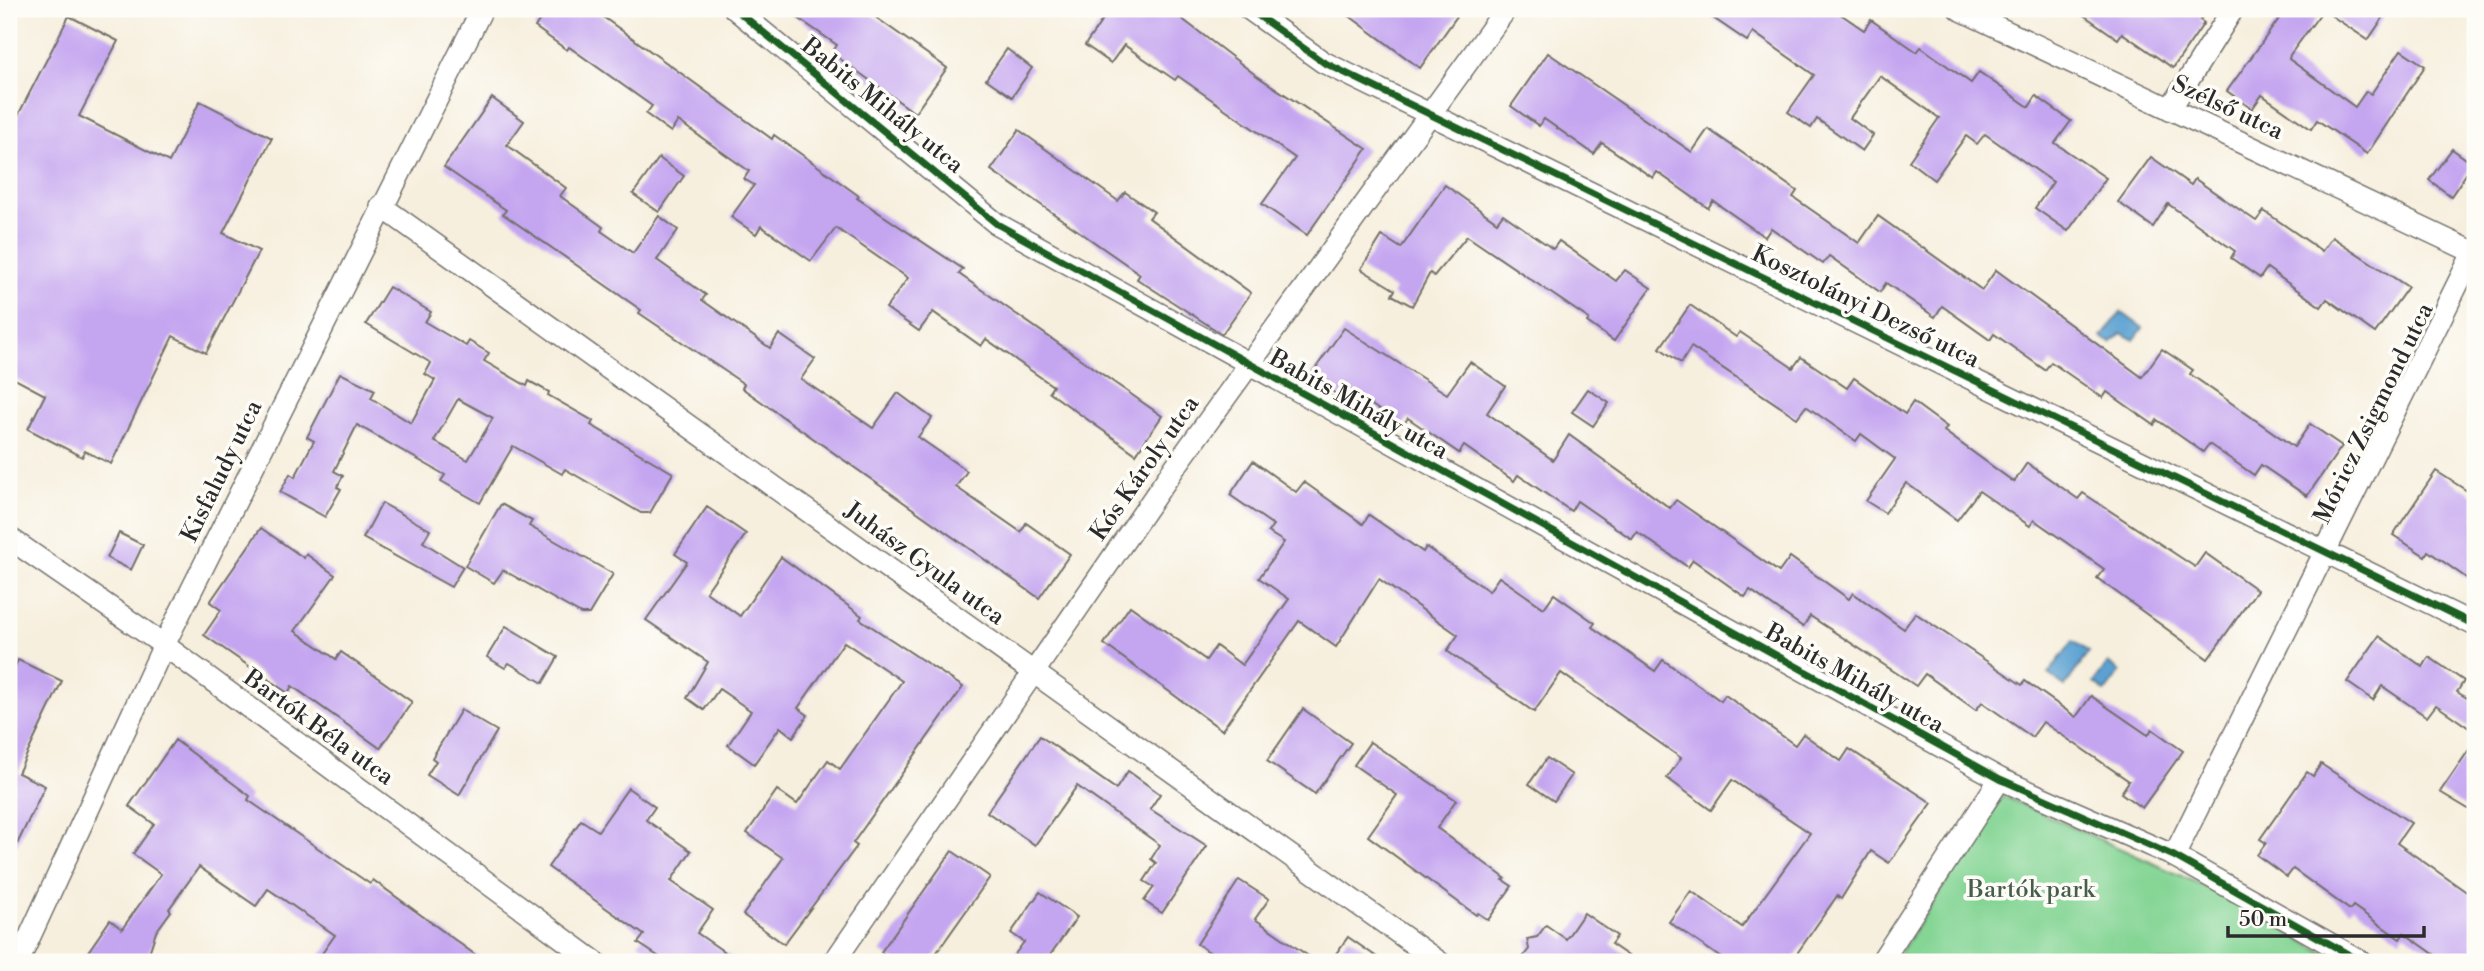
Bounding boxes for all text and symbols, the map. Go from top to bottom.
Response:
street label: Babits Mihály utca [795,31,970,181]
street label: Szélső utca [2167,69,2289,147]
street label: Kosztolányi Dezső utca [1747,239,1985,376]
street label: Móricz Zsigmond utca [2307,297,2441,529]
street label: Babits Mihály utca [1263,343,1454,467]
street label: Kós Károly utca [1084,389,1206,547]
street label: Kisfaludy utca [175,395,270,547]
street label: Juhász Gyula utca [838,495,1011,633]
street label: Babits Mihály utca [1759,617,1950,741]
street label: Bartók Béla utca [237,663,400,793]
park label: Bartók park [1966,875,2096,905]
scale bar [2228,894,2424,938]
text: 50 m [2239,907,2287,933]

